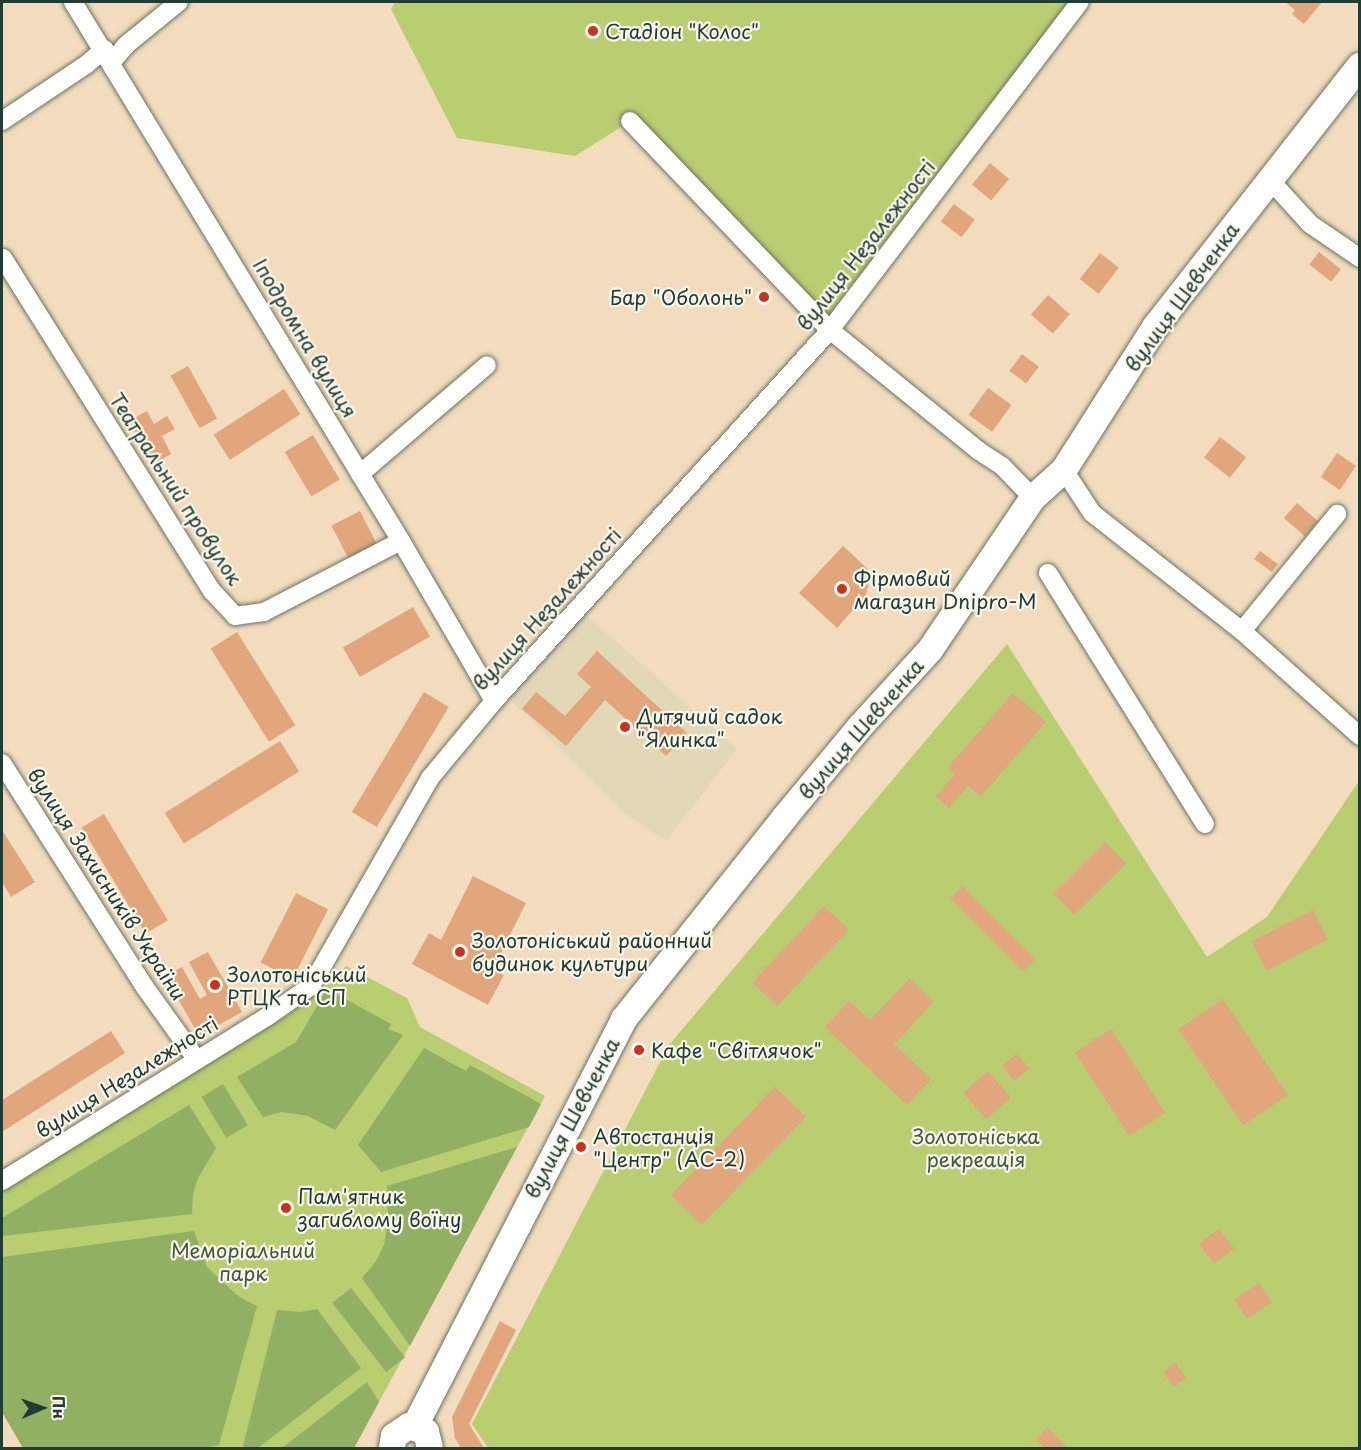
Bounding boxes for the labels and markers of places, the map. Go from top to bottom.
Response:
place label: Стадіон "Колос" [605,19,760,43]
marker: Стадіон "Колос" [586,24,600,38]
place label: Бар "Оболонь" [609,285,752,309]
marker: Бар "Оболонь" [757,290,771,304]
place label: Фірмовий магазин Dnipro-M [854,566,1037,613]
marker: Фірмовий магазин Dnipro-M [835,582,849,596]
place label: Дитячий садок "Ялинка" [637,704,783,751]
marker: Дитячий садок "Ялинка" [618,720,632,734]
place label: Золотоніський районний будинок культури [472,928,713,975]
marker: Золотоніський районний будинок культури [453,945,467,959]
place label: Золотоніський РТЦК та СП [227,962,367,1009]
marker: Золотоніський РТЦК та СП [208,978,222,992]
place label: Кафе "Світлячок" [651,1038,822,1062]
marker: Кафе "Світлячок" [632,1043,646,1057]
place label: Автостанція "Центр" (АС-2) [593,1124,746,1171]
marker: Автостанція "Центр" (АС-2) [574,1140,588,1154]
place label: Пам'ятник загиблому воїну [298,1184,461,1231]
marker: Пам'ятник загиблому воїну [279,1201,293,1215]

